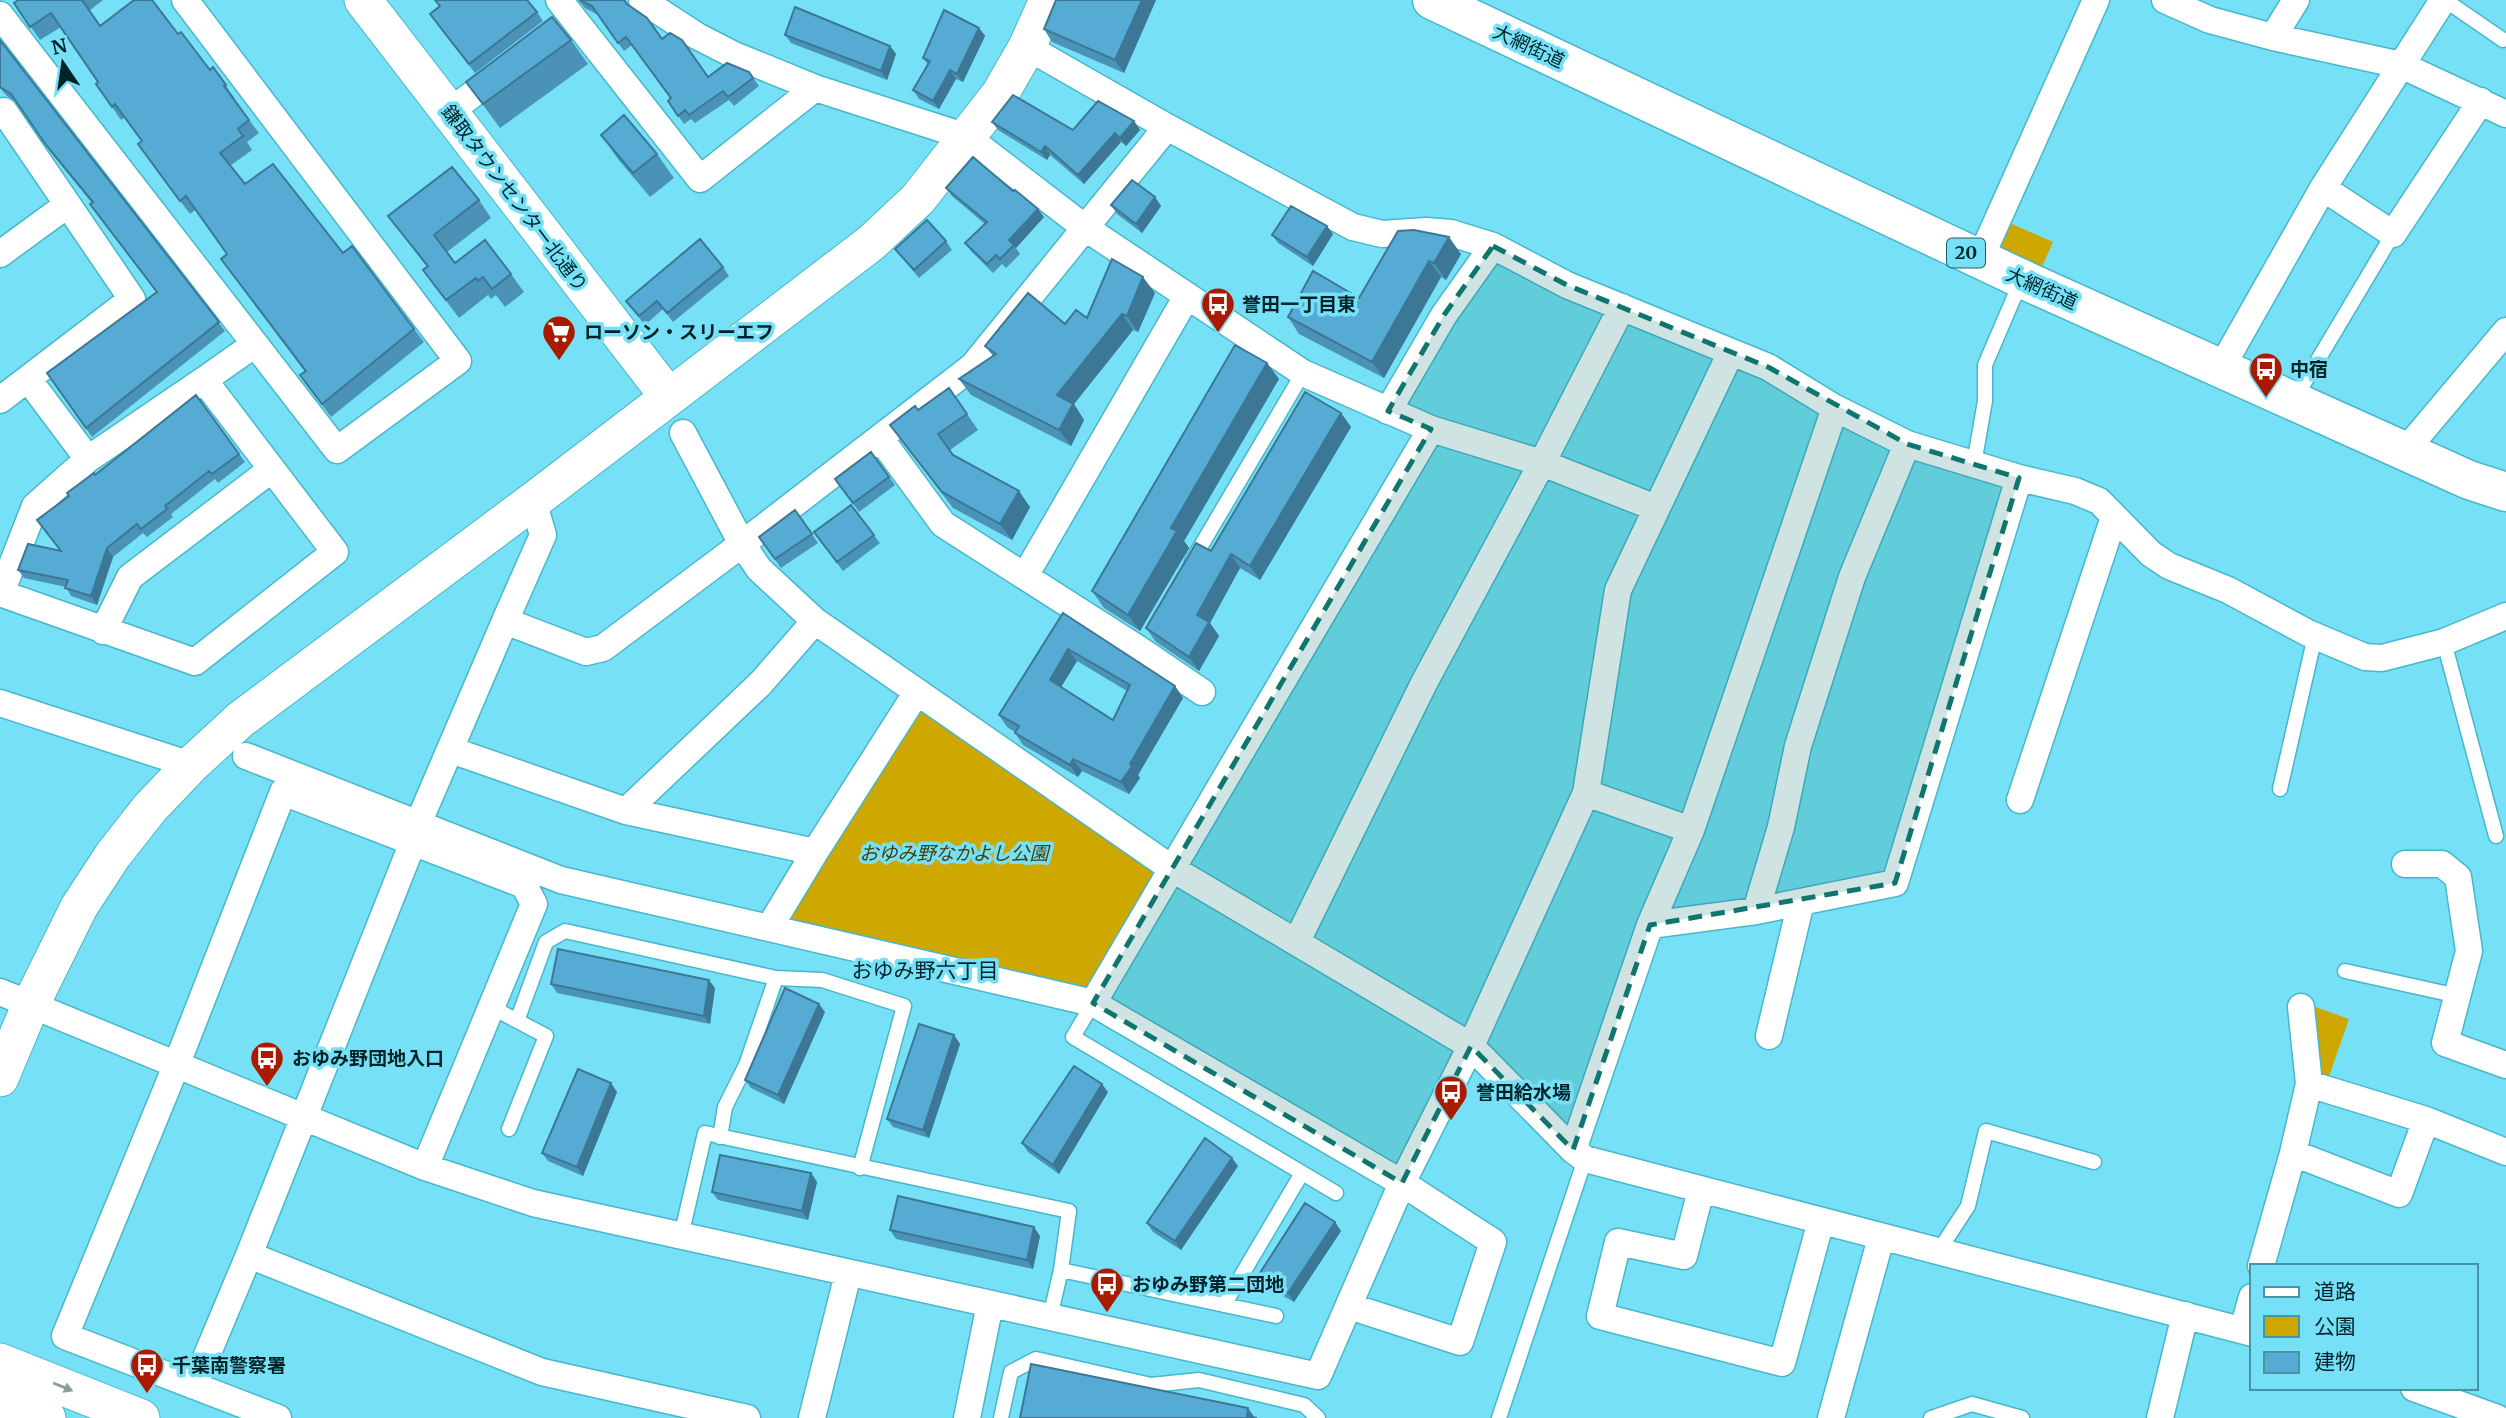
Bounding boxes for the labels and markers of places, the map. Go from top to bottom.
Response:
bus stop icon: 誉田一丁目東 [1199,285,1237,334]
place label: 誉田一丁目東 [1242,292,1356,316]
supermarket icon: ローソン・スリーエフ [540,313,578,362]
place label: ローソン・スリーエフ [584,320,774,344]
bus stop icon: 中宿 [2247,350,2285,399]
place label: 中宿 [2290,357,2328,381]
bus stop icon: おゆみ野団地入口 [248,1039,286,1088]
place label: おゆみ野団地入口 [292,1046,444,1070]
bus stop icon: 誉田給水場 [1432,1073,1470,1122]
place label: 誉田給水場 [1476,1080,1571,1104]
bus stop icon: おゆみ野第二団地 [1088,1265,1126,1314]
place label: おゆみ野第二団地 [1132,1272,1284,1296]
bus stop icon: 千葉南警察署 [128,1346,166,1395]
place label: 千葉南警察署 [172,1353,286,1377]

